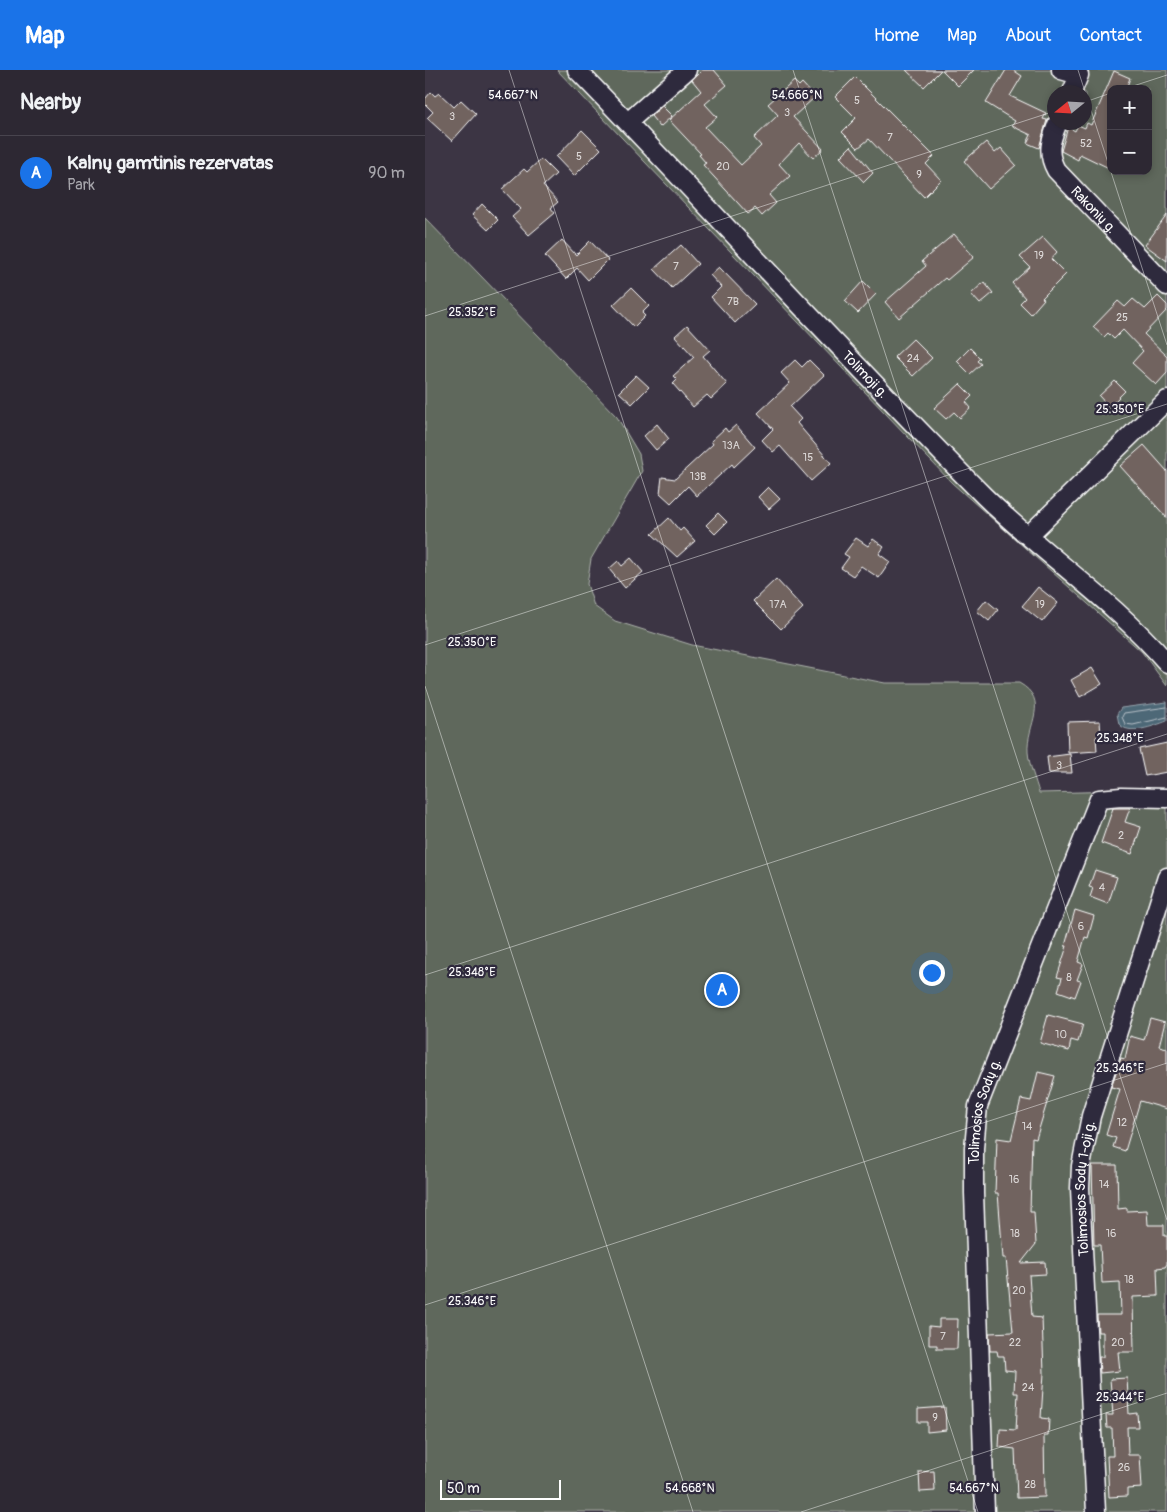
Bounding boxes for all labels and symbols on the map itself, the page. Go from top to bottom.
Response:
north arrow [1047,85,1092,130]
text: 54.667°N [488,88,538,103]
text: 54.666°N [772,88,822,103]
house number: 5 [854,94,860,107]
house number: 3 [784,106,790,119]
house number: 3 [449,110,455,123]
house number: 7 [887,131,893,144]
house number: 52 [1080,137,1092,150]
house number: 5 [576,150,582,163]
house number: 20 [716,160,730,173]
house number: 9 [916,168,922,181]
street label: Rakonių g. [1067,183,1120,237]
house number: 19 [1034,249,1044,262]
house number: 7 [673,260,679,273]
house number: 7B [727,295,739,308]
text: 25.352°E [448,305,496,320]
house number: 25 [1116,311,1128,324]
street label: Tolimoji g. [838,347,891,402]
house number: 24 [907,352,920,365]
text: 25.350°E [1096,402,1144,417]
house number: 13A [722,439,740,452]
house number: 15 [803,451,813,464]
house number: 13B [690,470,706,483]
house number: 17A [769,598,787,611]
house number: 19 [1035,598,1045,611]
text: 25.350°E [448,635,496,650]
text: 25.348°E [1096,731,1144,746]
house number: 3 [1056,759,1062,772]
house number: 2 [1118,829,1124,842]
house number: 4 [1099,881,1106,894]
house number: 6 [1078,920,1084,933]
your location [919,960,945,986]
text: 25.348°E [448,965,496,980]
pin: A [706,971,738,1009]
house number: 8 [1066,971,1072,984]
house number: 10 [1055,1028,1067,1041]
street label: Tolimosios Sodų g. [966,1057,1005,1165]
text: 25.346°E [1096,1061,1144,1076]
house number: 12 [1117,1116,1127,1129]
street label: Tolimosios Sodų 1-oji g. [1072,1119,1099,1257]
house number: 14 [1022,1120,1033,1133]
house number: 16 [1009,1173,1019,1186]
house number: 14 [1099,1178,1110,1191]
house number: 18 [1010,1227,1020,1240]
house number: 16 [1106,1227,1116,1240]
house number: 18 [1124,1273,1134,1286]
house number: 20 [1012,1284,1026,1297]
text: 25.346°E [448,1294,496,1309]
house number: 7 [940,1330,946,1343]
house number: 22 [1009,1336,1021,1349]
house number: 20 [1111,1336,1125,1349]
house number: 24 [1022,1381,1035,1394]
text: 25.344°E [1096,1390,1144,1405]
house number: 9 [932,1411,938,1424]
house number: 26 [1118,1461,1130,1474]
scale bar [440,1477,561,1500]
house number: 28 [1024,1478,1036,1491]
text: 54.668°N [665,1481,715,1496]
text: 54.667°N [949,1481,999,1496]

